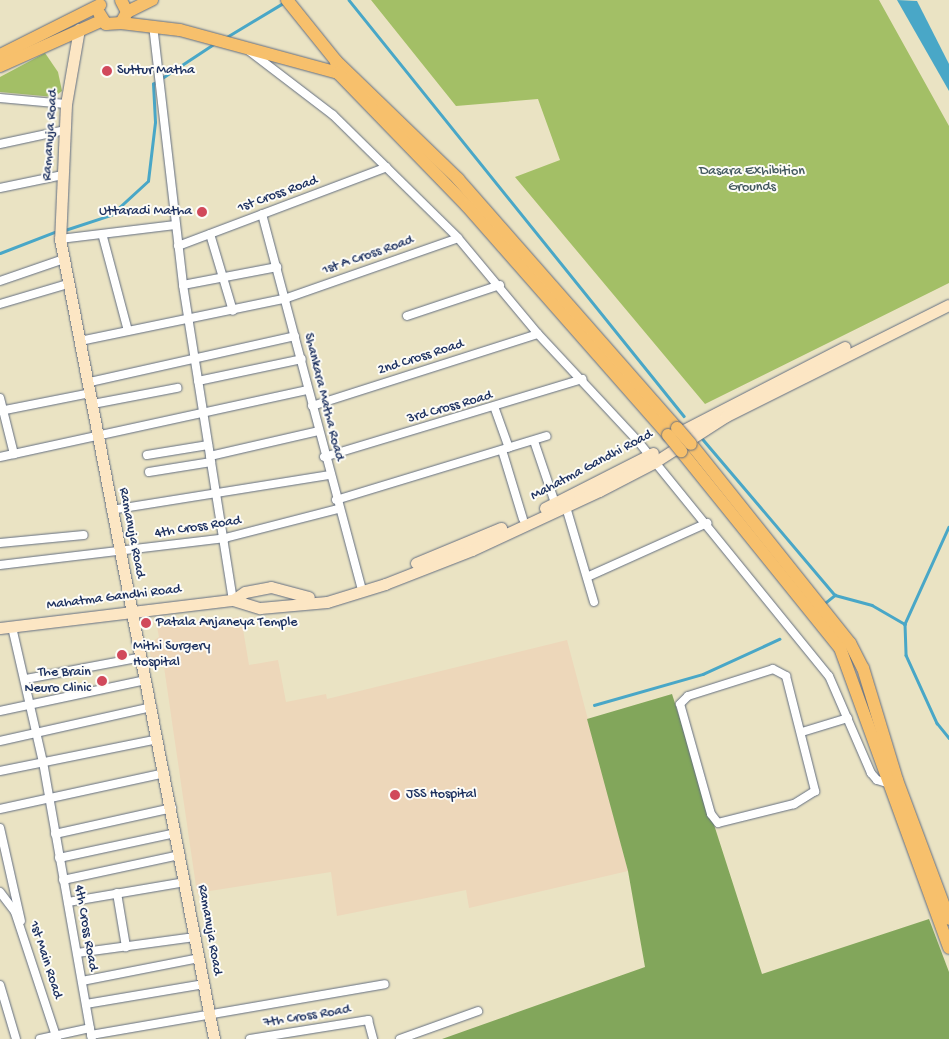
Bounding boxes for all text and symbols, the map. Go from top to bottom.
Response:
place label: Suttur Matha [117,63,195,79]
marker: Suttur Matha [101,65,113,77]
street label: Ramanuja Road [39,89,63,181]
park label: Dasara Exhibition Grounds [699,164,805,196]
street label: 1st Cross Road [236,173,320,217]
place label: Uttaradi Matha [99,204,192,220]
marker: Uttaradi Matha [196,206,208,218]
street label: 1st A Cross Road [320,233,416,279]
street label: Shankara Matha Road [299,331,347,463]
street label: 2nd Cross Road [376,336,466,380]
street label: 3rd Cross Road [406,388,494,428]
street label: Mahatma Gandhi Road [528,427,656,505]
street label: Ramanuja Road [114,486,148,580]
street label: 4th Cross Road [154,513,242,543]
street label: Mahatma Gandhi Road [46,581,182,615]
place label: Patala Anjaneya Temple [156,615,298,631]
marker: Patala Anjaneya Temple [140,617,152,629]
place label: Mithi Surgery Hospital [133,639,210,672]
marker: Mithi Surgery Hospital [115,648,129,662]
place label: The Brain Neuro Clinic [24,665,91,698]
marker: The Brain Neuro Clinic [95,674,109,688]
place label: JSS Hospital [406,787,477,803]
marker: JSS Hospital [388,788,402,802]
street label: Ramanuja Road [193,883,225,977]
street label: 4th Cross Road [69,884,101,972]
street label: 1st Main Road [25,919,65,1001]
street label: 7th Cross Road [262,1002,352,1032]

